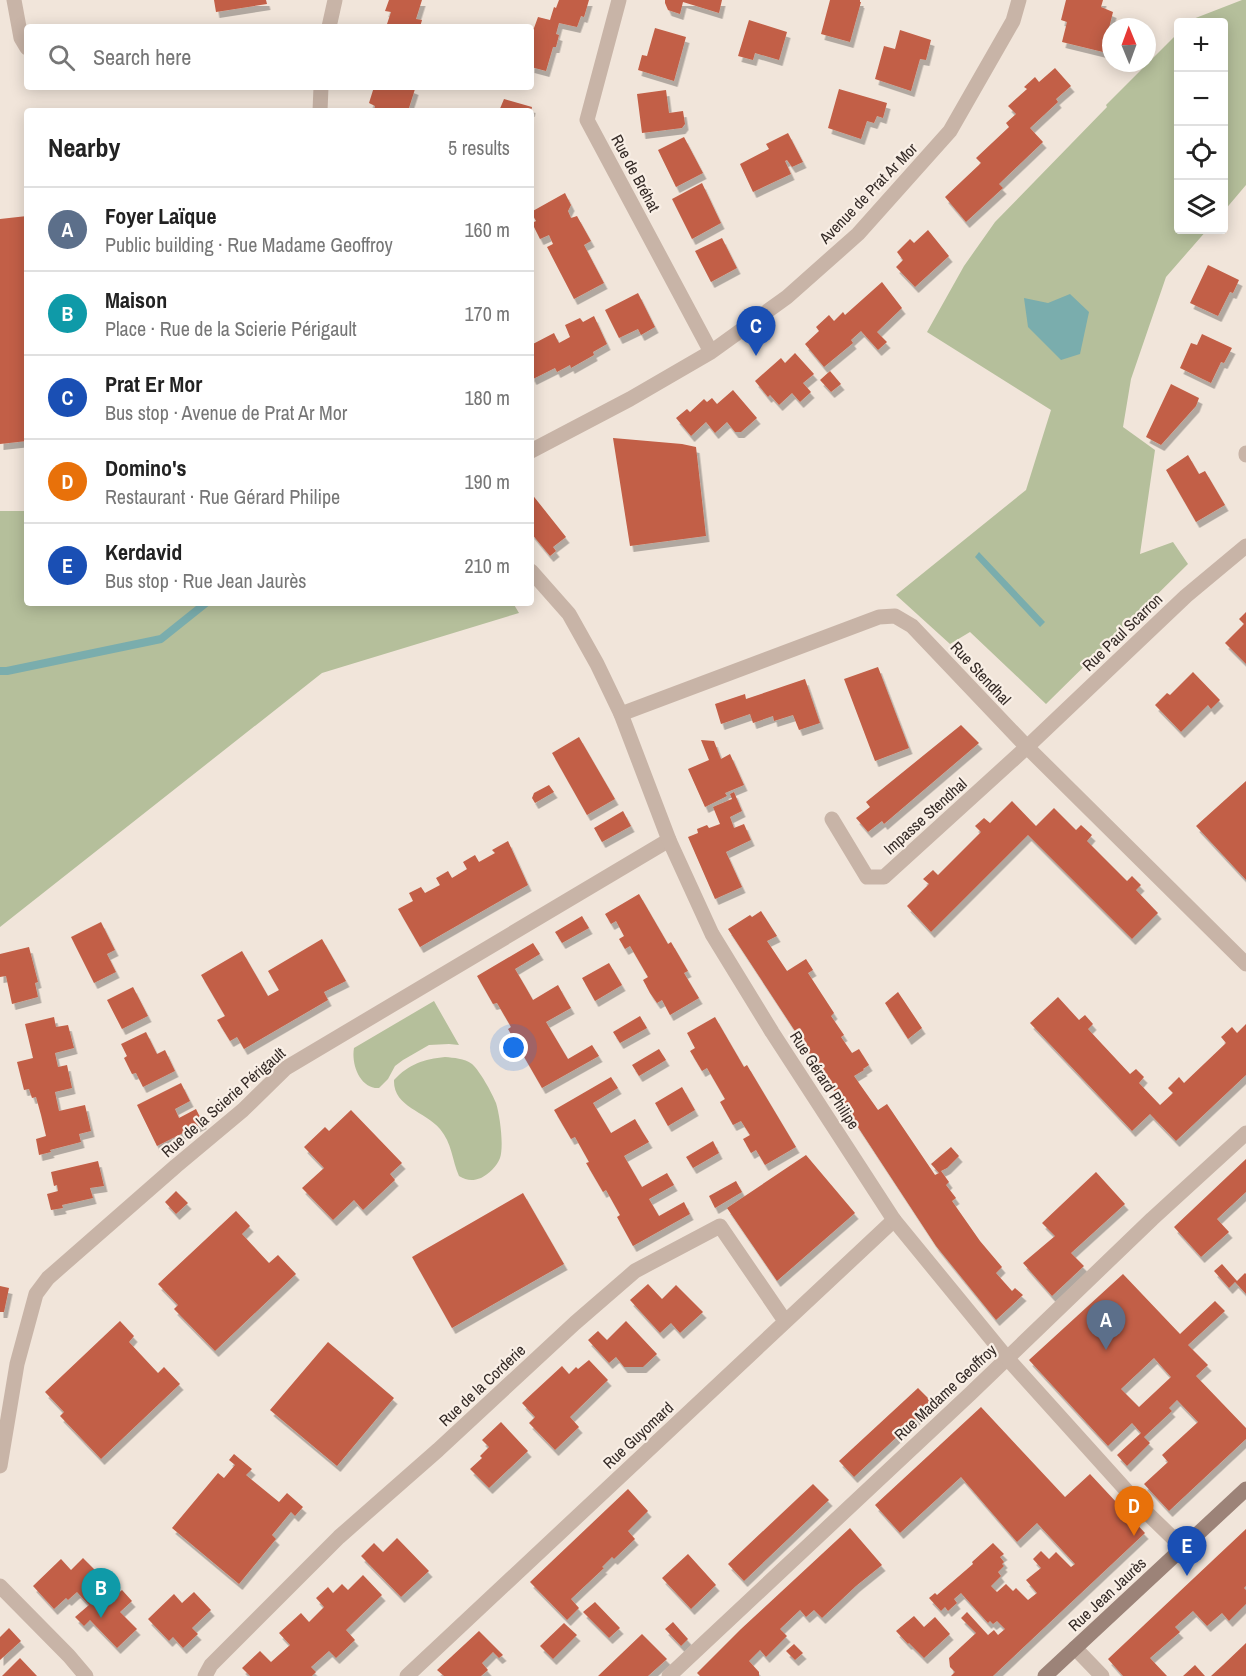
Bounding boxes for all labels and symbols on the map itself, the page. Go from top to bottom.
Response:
north arrow [1102,18,1156,72]
street label: Rue de Bréhat [606,130,666,216]
street label: Avenue de Prat Ar Mor [813,137,922,249]
pin: C [736,306,776,356]
street label: Rue Paul Scarron [1077,588,1167,676]
street label: Rue Stendhal [946,636,1016,710]
street label: Impasse Stendhal [879,773,971,859]
street label: Rue Gérard Philipe [785,1027,865,1133]
your location [499,1033,528,1062]
street label: Rue de la Scierie Périgault [156,1042,290,1162]
pin: A [1086,1300,1126,1350]
street label: Rue Madame Geoffroy [889,1338,1001,1445]
street label: Rue de la Corderie [434,1339,530,1431]
street label: Rue Guyomard [598,1397,678,1473]
pin: D [1114,1486,1154,1536]
pin: E [1168,1526,1206,1576]
street label: Rue Jean Jaurès [1063,1552,1151,1636]
pin: B [82,1568,120,1618]

